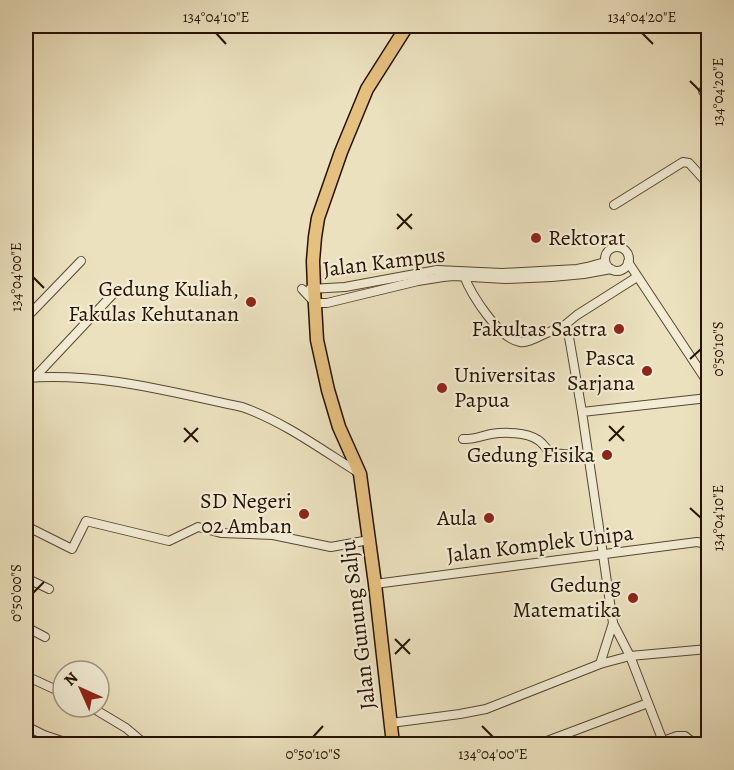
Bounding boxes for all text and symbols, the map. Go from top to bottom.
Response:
text: 134°04'10"E [183,7,249,27]
text: 134°04'20"E [608,7,676,27]
text: 134°04'20"E [708,58,728,126]
place label: Rektorat [548,223,626,253]
marker: Rektorat [529,231,543,245]
street label: Jalan Kampus [321,240,447,284]
text: 134°04'00"E [6,242,26,312]
place label: Gedung Kuliah, Fakulas Kehutanan [68,274,239,329]
marker: Gedung Kuliah, Fakulas Kehutanan [244,295,258,309]
place label: Fakultas Sastra [471,314,608,344]
text: 0°50'10"S [708,321,728,377]
marker: Fakultas Sastra [612,322,626,336]
place label: Pasca Sarjana [567,343,636,398]
place label: Universitas Papua [454,360,556,415]
marker: Pasca Sarjana [640,364,654,378]
marker: Universitas Papua [435,381,449,395]
place label: Gedung Fisika [467,440,596,470]
marker: Gedung Fisika [600,448,614,462]
text: 134°04'10"E [708,485,728,551]
place label: SD Negeri 02 Amban [200,486,292,541]
place label: Aula [436,503,478,533]
marker: SD Negeri 02 Amban [297,507,311,521]
marker: Aula [482,511,496,525]
street label: Jalan Komplek Unipa [445,518,636,570]
street label: Jalan Gunung Salju [333,538,383,711]
text: 0°50'00"S [6,564,26,622]
place label: Gedung Matematika [512,570,622,625]
marker: Gedung Matematika [626,591,640,605]
north arrow [51,659,111,719]
text: N [59,667,83,691]
text: 0°50'10"S [285,744,341,764]
text: 134°04'00"E [458,744,528,764]

